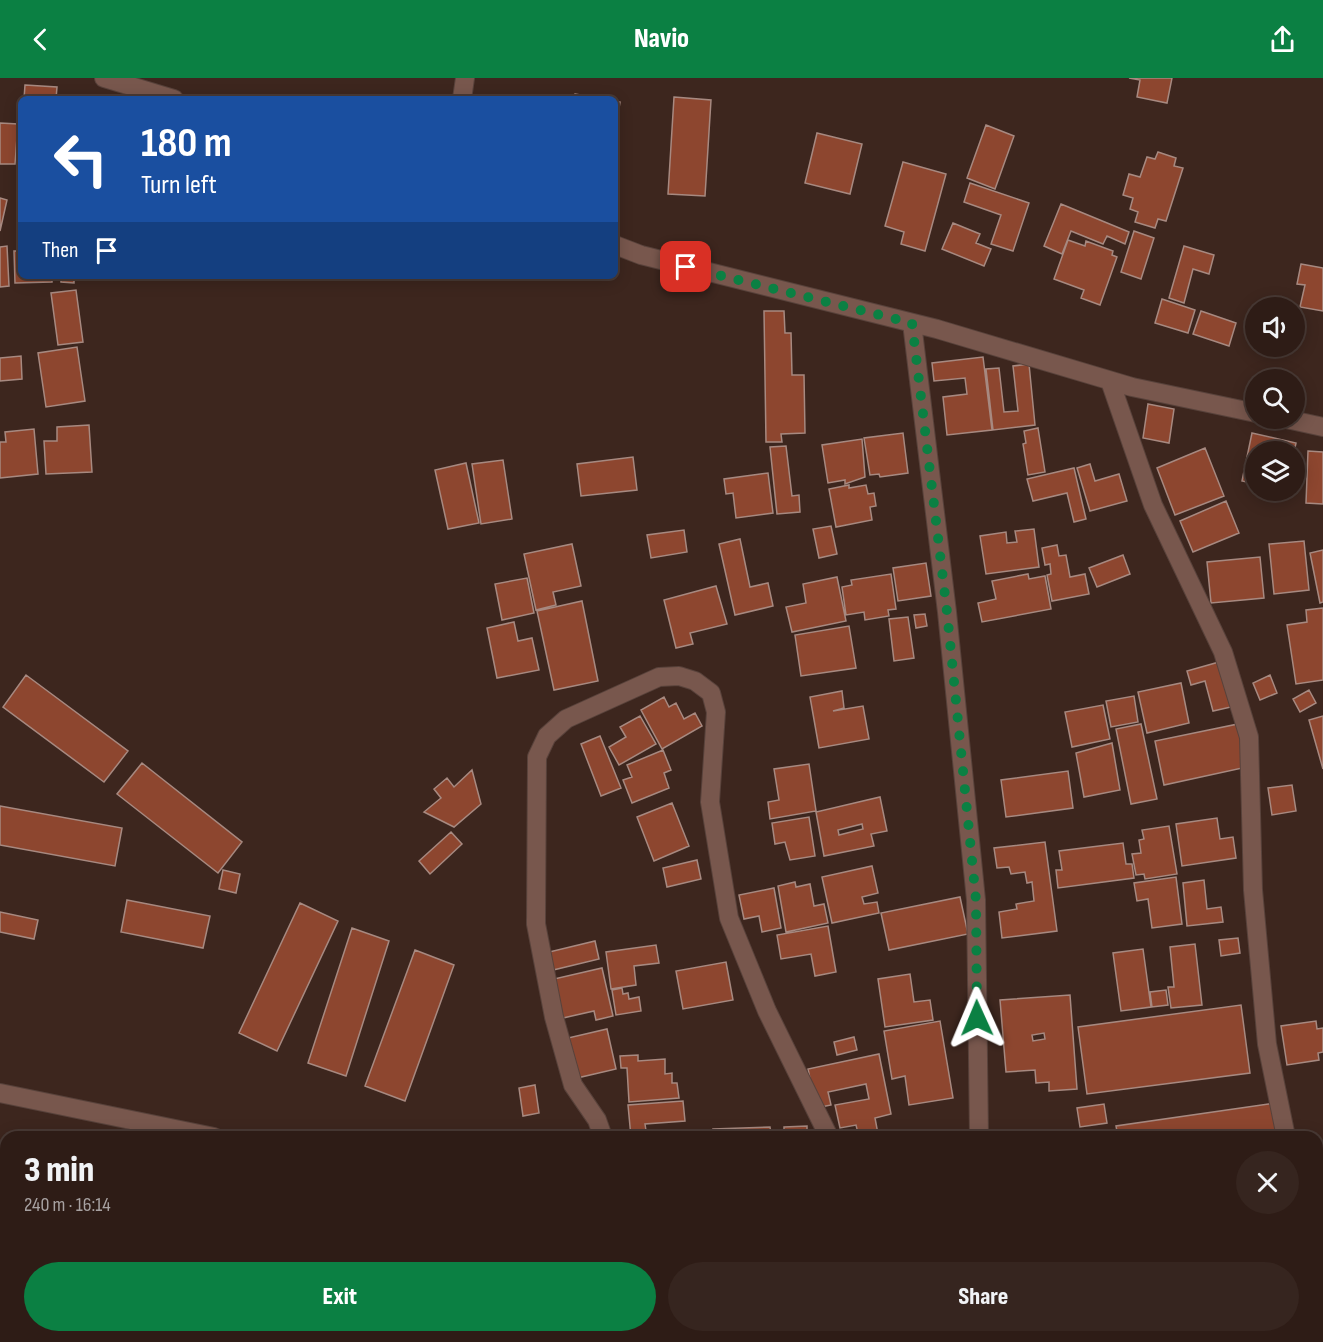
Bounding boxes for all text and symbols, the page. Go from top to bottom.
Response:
icon: back [24,23,57,56]
text: Navio [634,23,689,55]
icon: share [1266,23,1299,56]
text: 180 m [141,118,232,169]
icon: left [42,120,120,198]
text: Turn left [141,169,217,201]
icon: arrive [90,234,123,267]
text: Then [42,237,78,264]
pin [660,241,711,292]
icon: arrive [669,250,702,283]
map controls [1245,297,1305,501]
button: sound [1245,297,1305,357]
button: search [1245,369,1305,429]
button: layers [1245,441,1305,501]
position arrow [945,986,1009,1050]
text: 3 min [24,1149,94,1192]
button: close [1236,1151,1299,1214]
text: 240 m · 16:14 [24,1193,111,1217]
button: Exit [24,1262,656,1331]
button: Share [668,1262,1299,1331]

